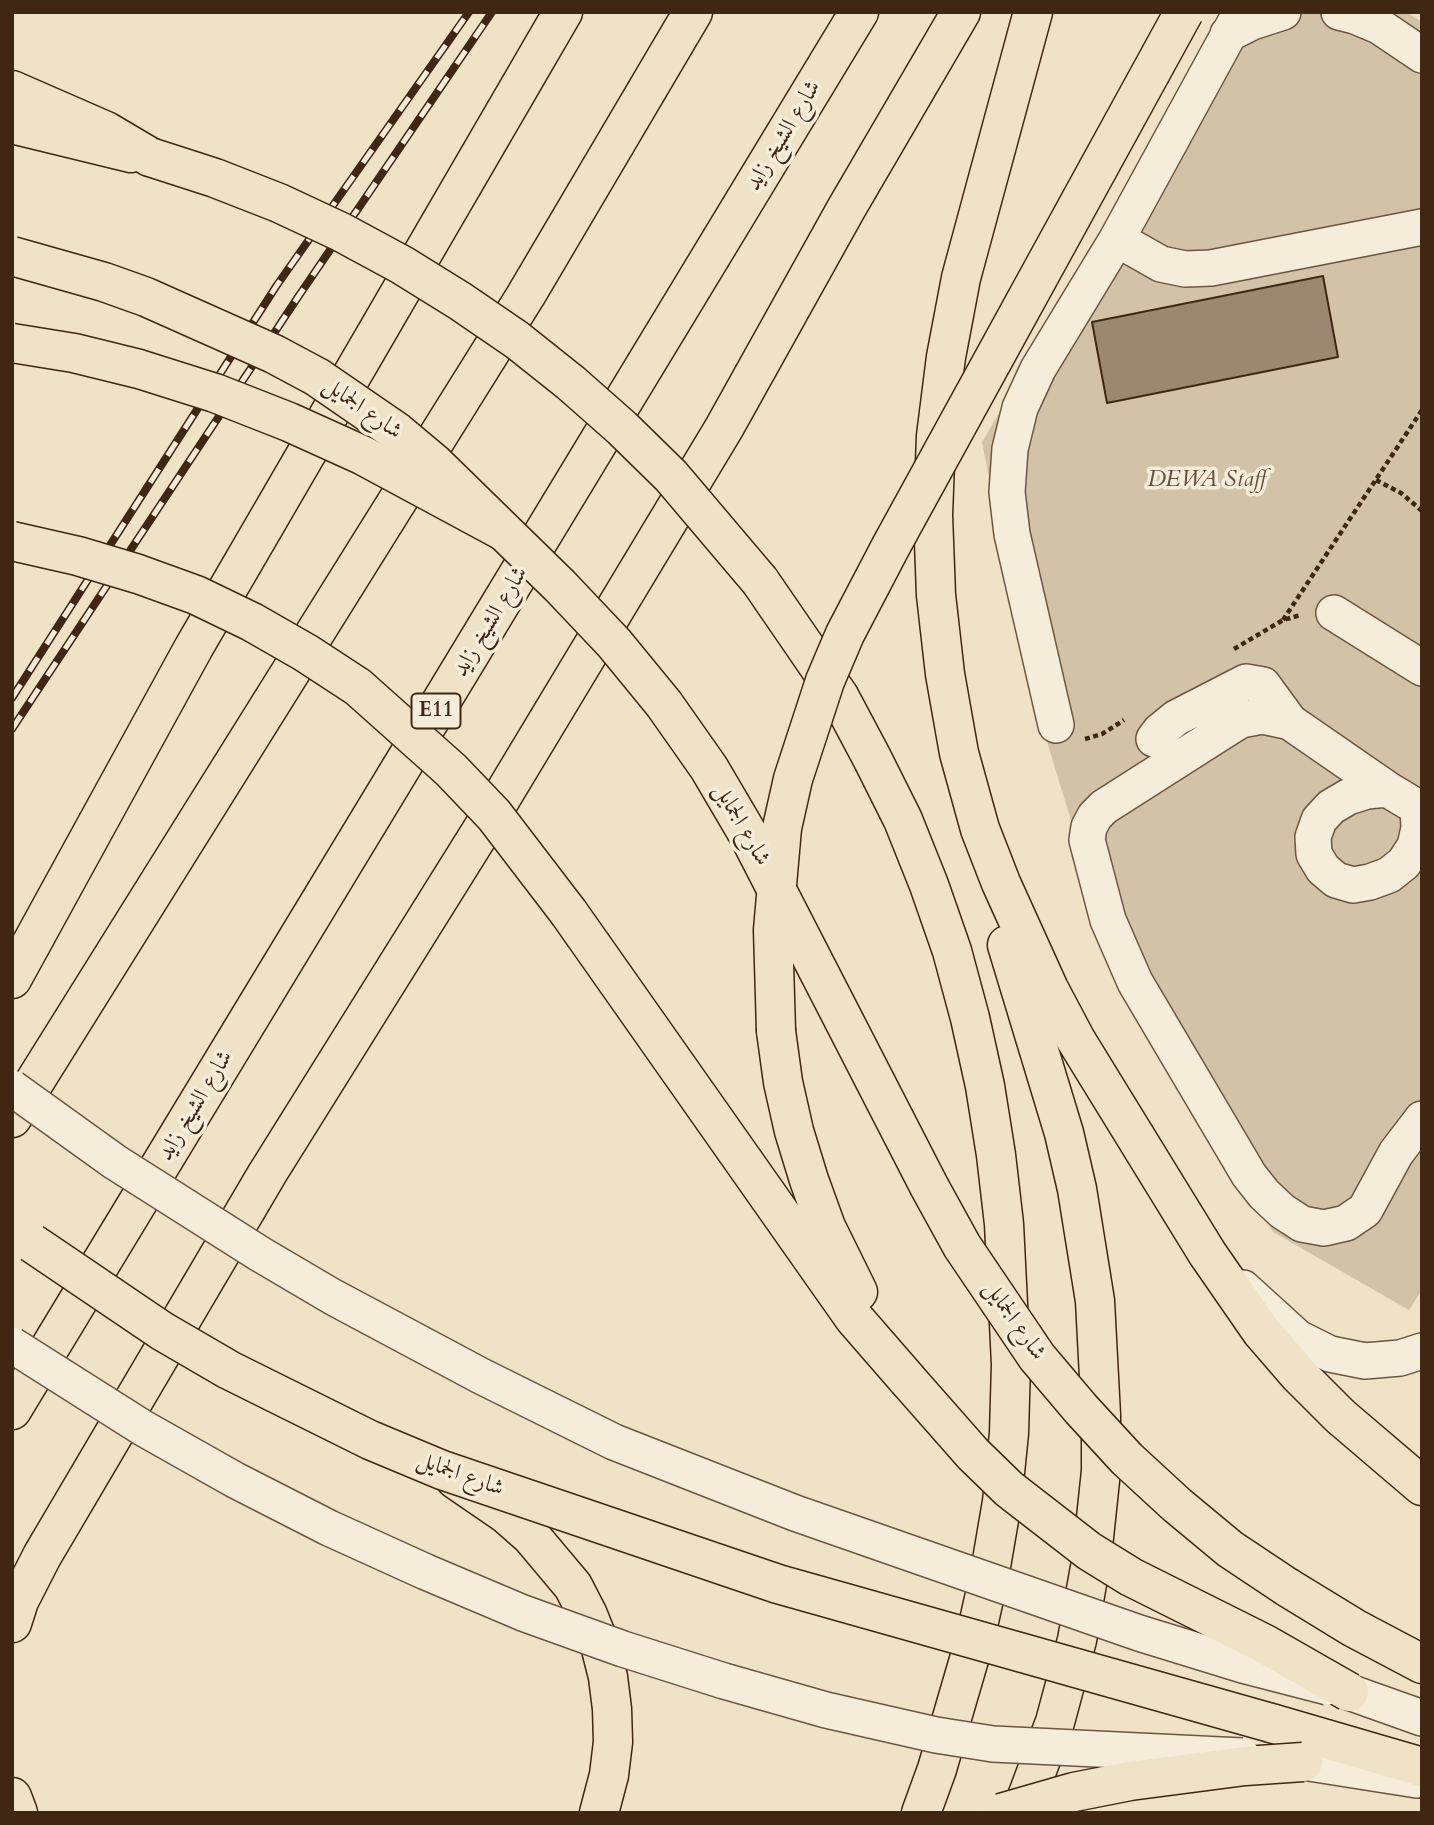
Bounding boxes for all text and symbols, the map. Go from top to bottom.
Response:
street label: شارع الشيخ زايد [740,76,828,196]
street label: شارع الجمايل [317,372,407,446]
park label: DEWA Staff [1147,467,1267,495]
street label: شارع الشيخ زايد [447,562,535,682]
road number: E11 [412,694,460,728]
street label: شارع الجمايل [706,779,776,871]
street label: شارع الشيخ زايد [152,1046,240,1166]
street label: شارع الجمايل [977,1276,1051,1366]
street label: شارع الجمايل [413,1447,507,1503]

